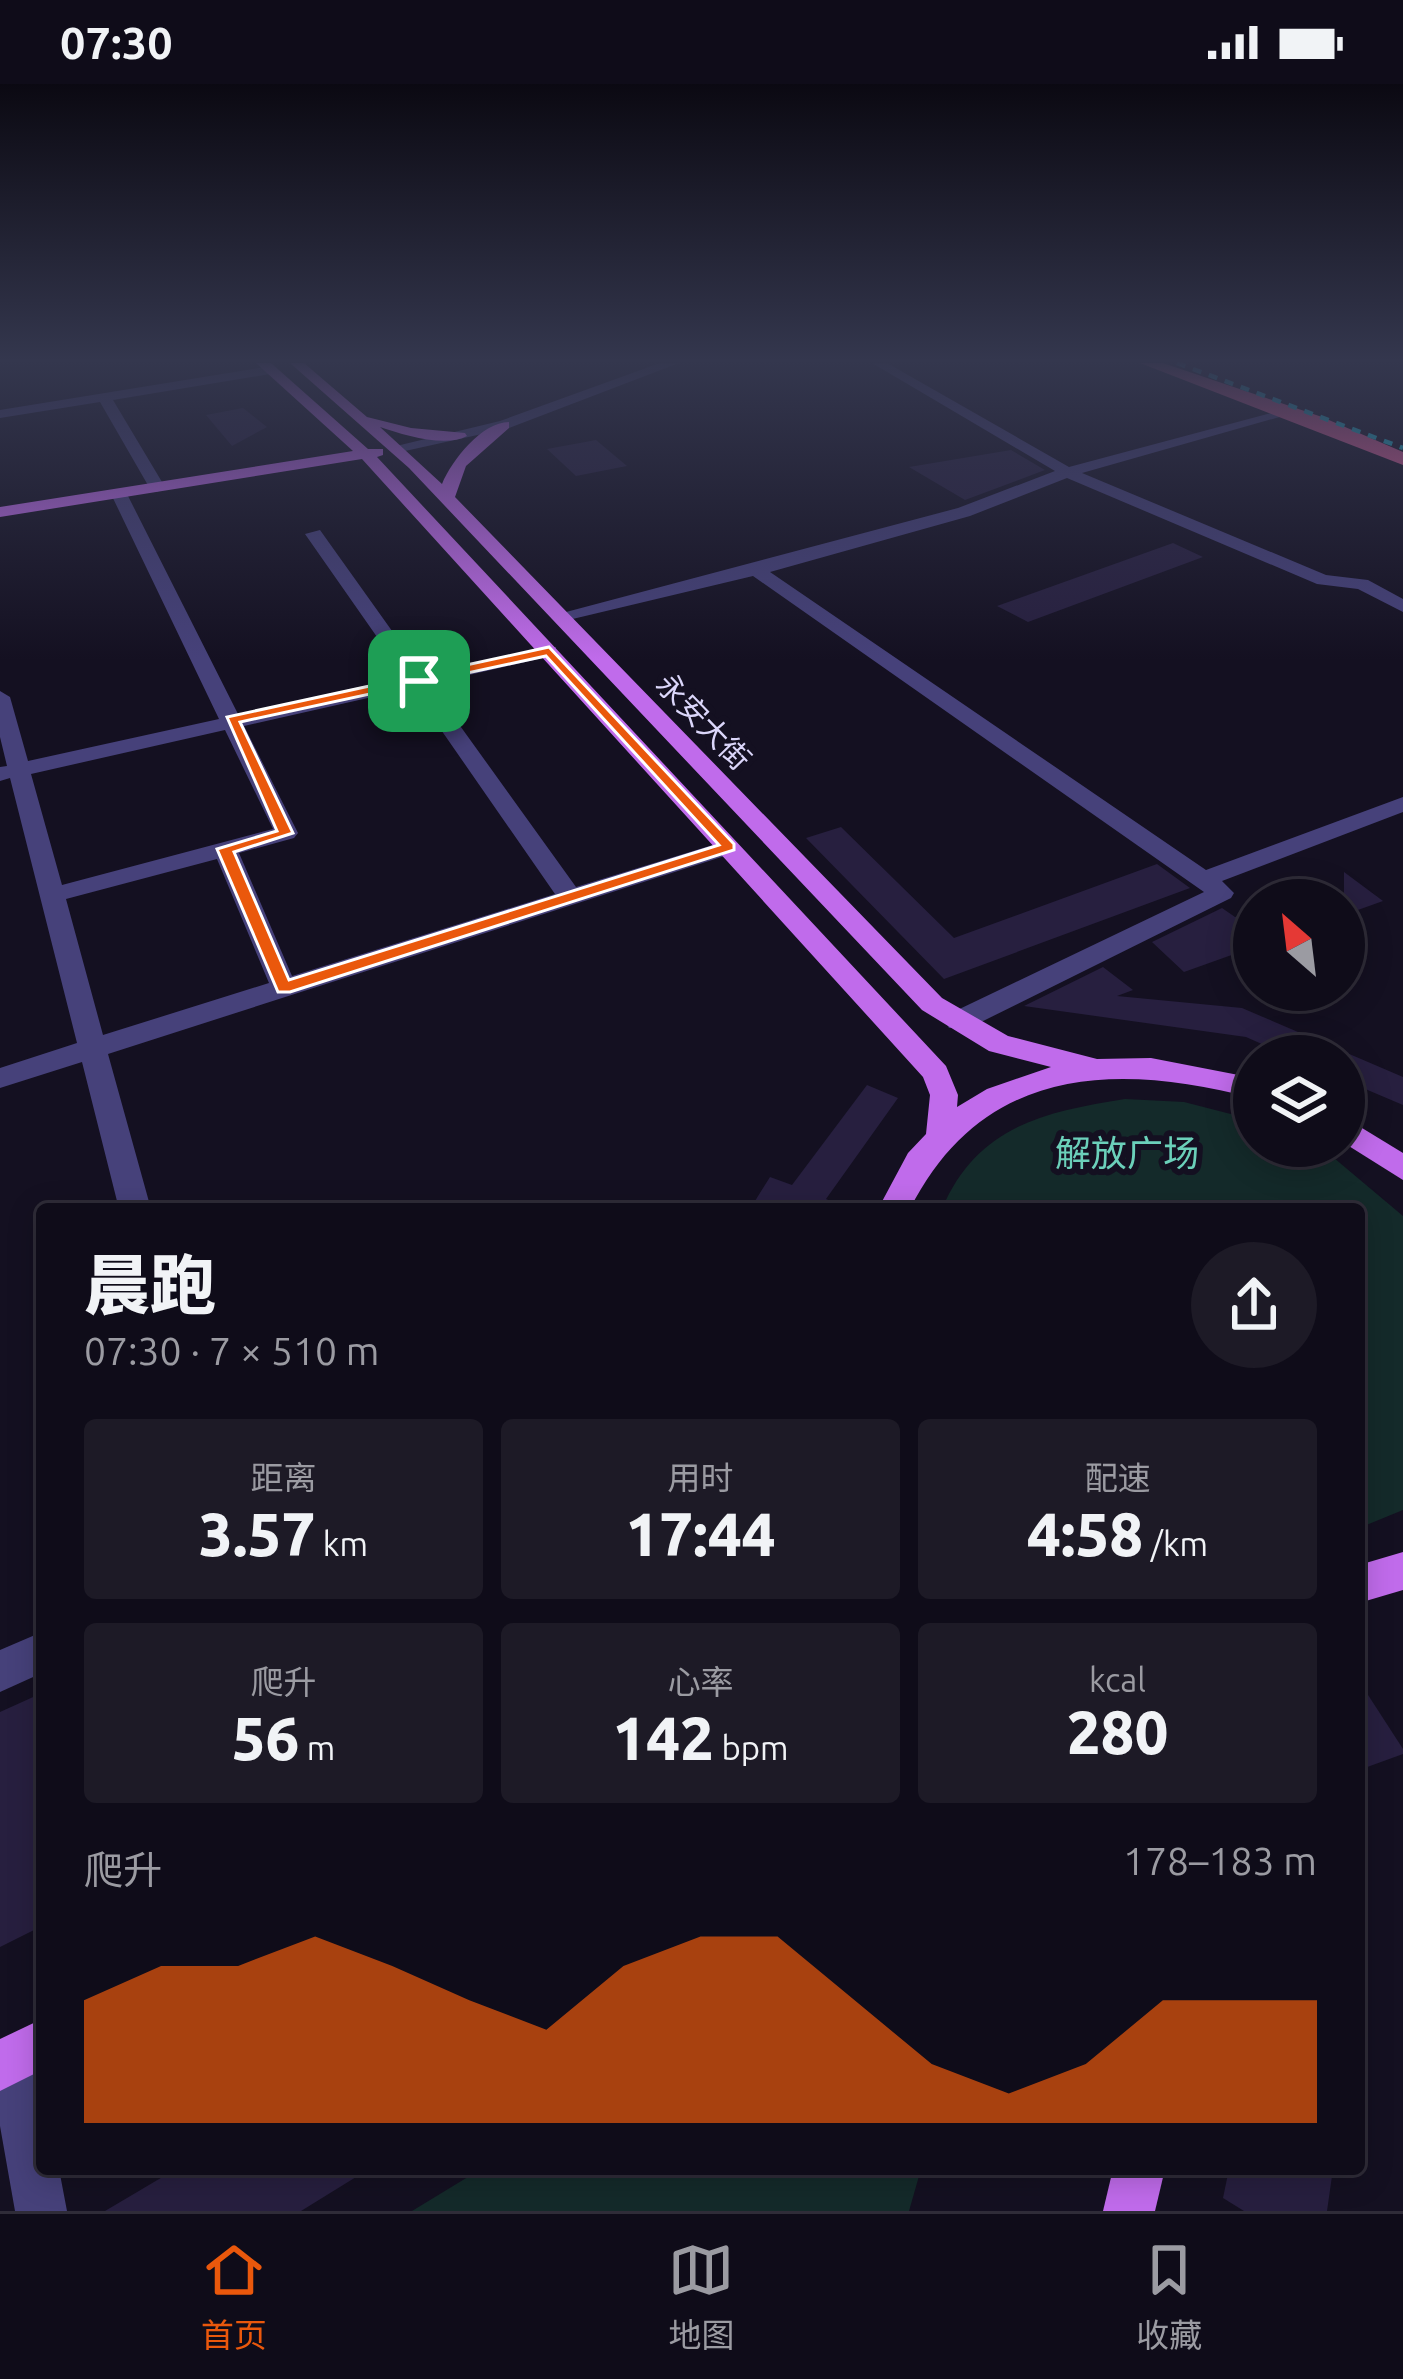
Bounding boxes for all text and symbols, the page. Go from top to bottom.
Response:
text: 07:30 [60,17,173,68]
pin [368,630,470,732]
icon: arrive [386,648,452,714]
street label: 永安大街 [650,666,758,776]
north arrow [1233,879,1365,1011]
map controls [1233,879,1365,1167]
button: layers [1233,1035,1365,1167]
park label: 解放广场 [1055,1132,1199,1173]
button: share [1191,1242,1317,1368]
text: 晨跑 [84,1247,216,1321]
text: 07:30 · 7 × 510 m [84,1329,379,1372]
text: 距离 [251,1459,317,1496]
text: 用时 [668,1459,734,1496]
text: 配速 [1085,1459,1151,1496]
text: 3.57 [199,1500,315,1567]
text: 17:44 [625,1500,776,1567]
text: 4:58 [1027,1500,1143,1567]
text: km [315,1525,368,1562]
text: /km [1143,1525,1208,1562]
text: kcal [1089,1661,1146,1698]
text: 爬升 [251,1663,317,1700]
text: 心率 [668,1663,734,1700]
text: 280 [1067,1698,1168,1765]
text: 56 [232,1704,299,1771]
text: 142 [612,1704,714,1771]
text: m [299,1729,335,1766]
text: bpm [714,1729,789,1766]
text: 178–183 m [1123,1839,1317,1882]
text: 爬升 [84,1848,162,1891]
tab: 首页 [201,2237,267,2357]
tab: 地图 [668,2237,734,2357]
tab: 收藏 [1136,2237,1202,2357]

